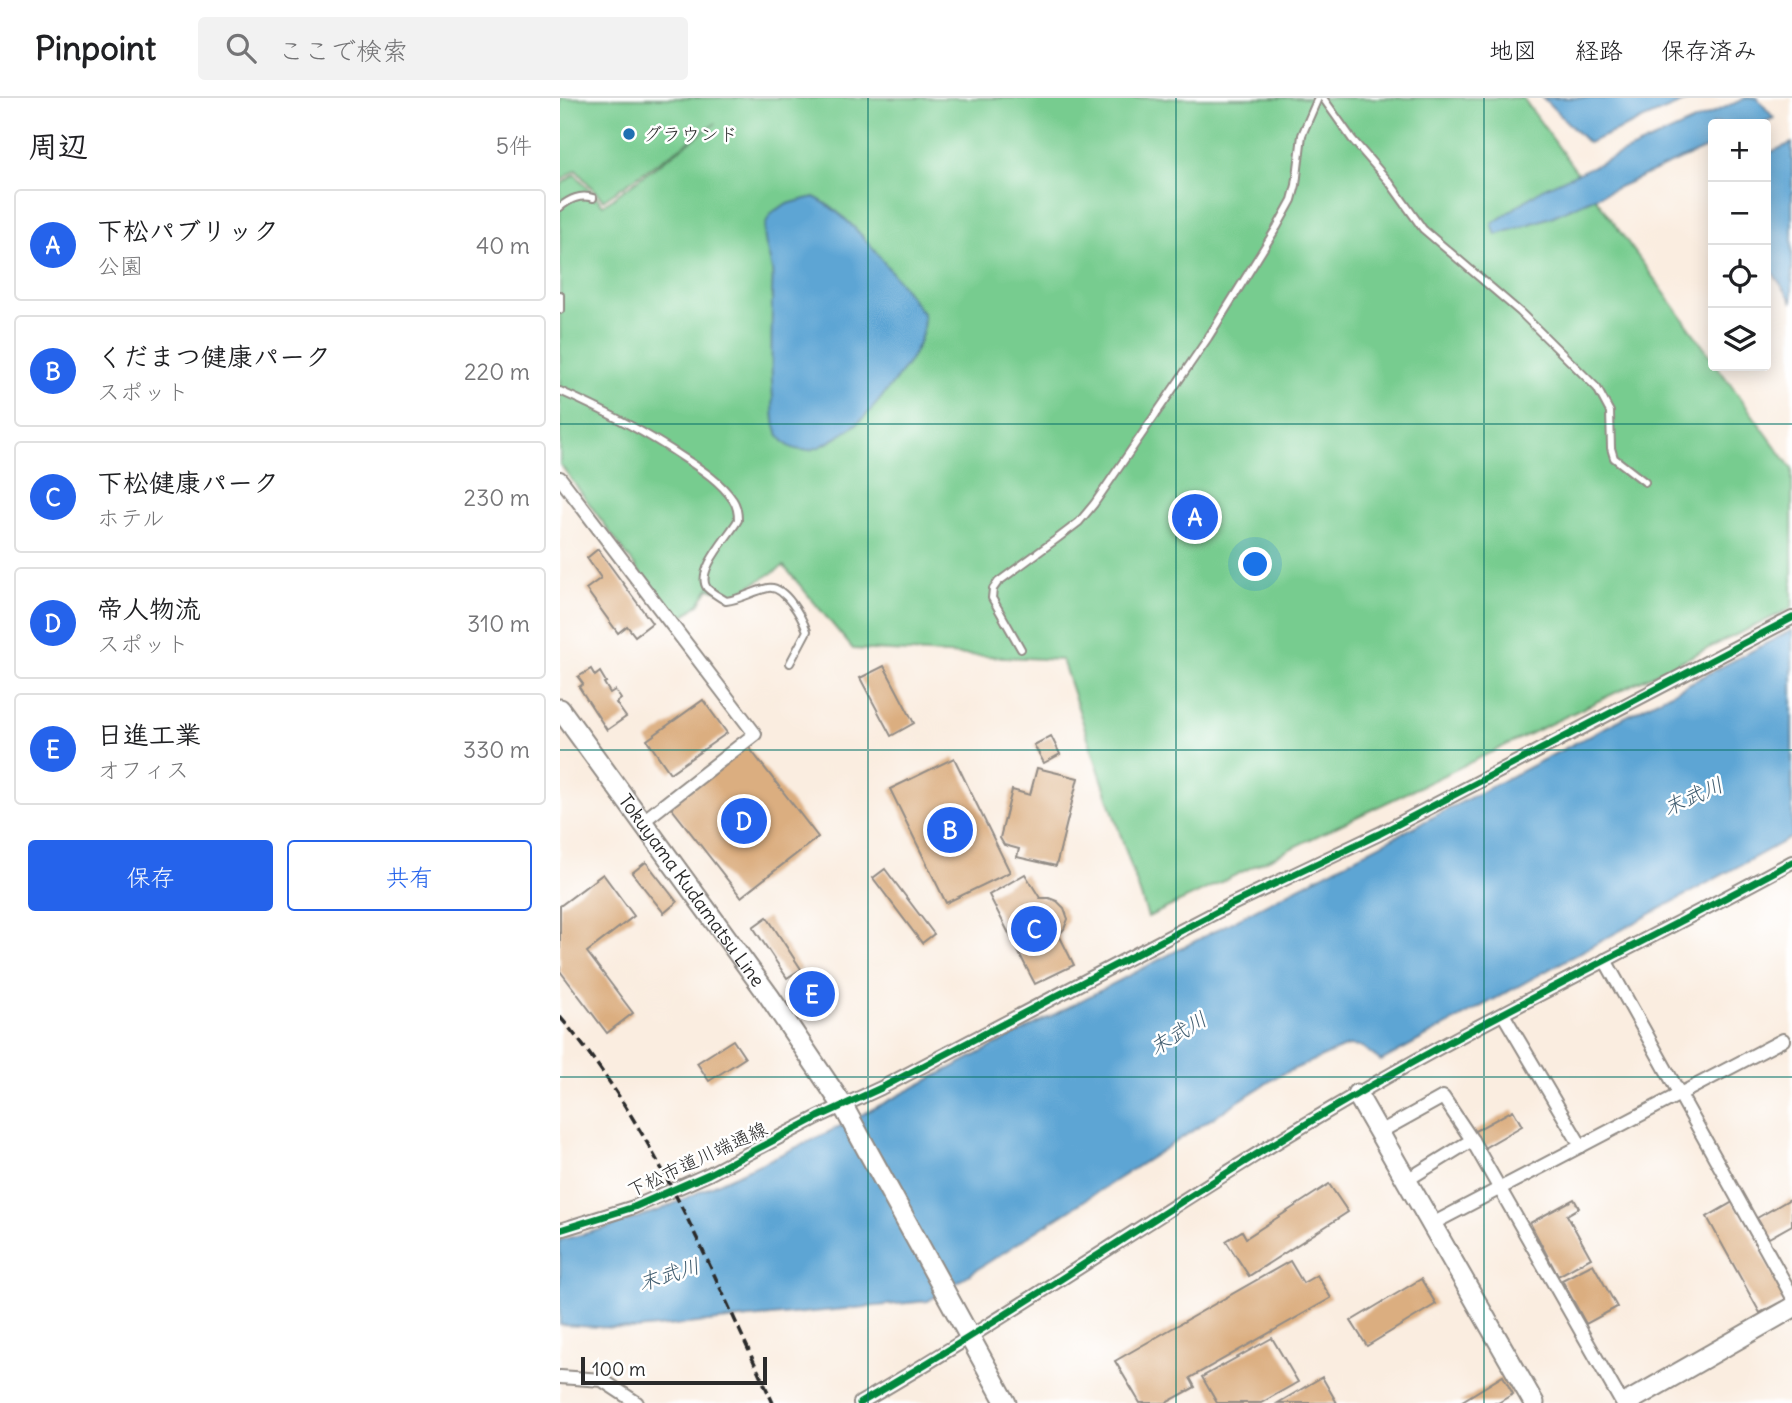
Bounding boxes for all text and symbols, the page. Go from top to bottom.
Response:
search box [198,17,688,80]
text: Pinpoint [35,27,156,69]
icon: search [222,29,260,67]
text: ここで検索 [278,34,408,67]
text: 地図 [1489,35,1537,65]
text: 経路 [1575,35,1623,65]
text: 保存済み [1661,35,1757,65]
map controls [1708,119,1771,371]
button: + [1708,119,1771,182]
place label: グラウンド [643,122,738,146]
marker: グラウンド [621,126,637,142]
text: 周辺 [28,127,88,165]
text: 5件 [496,131,532,160]
button: − [1708,182,1771,245]
text: 下松パブリック [97,214,279,247]
text: A [46,231,60,260]
text: 40 m [476,231,530,260]
button: locate [1708,245,1771,308]
text: 公園 [97,251,143,280]
button: layers [1708,308,1771,371]
text: くだまつ健康パーク [97,340,331,373]
text: B [45,357,61,386]
text: 220 m [464,357,530,386]
text: スポット [97,377,189,406]
text: 下松健康パーク [97,466,279,499]
text: C [45,483,61,512]
text: 230 m [464,483,530,512]
pin: A [1172,491,1218,543]
text: ホテル [97,503,165,532]
your location [1238,547,1272,581]
text: 帝人物流 [97,592,201,625]
text: D [45,609,61,638]
text: 310 m [467,609,530,638]
text: スポット [97,629,189,658]
text: 日進工業 [97,718,201,751]
text: E [46,735,60,764]
text: 330 m [463,735,530,764]
text: オフィス [97,755,189,784]
water label: 末武川 [1659,771,1727,821]
street label: Tokuyama Kudamatsu Line [614,789,770,991]
pin: D [721,795,767,847]
pin: B [927,804,973,856]
button: 保存 [28,840,273,911]
button: 共有 [287,840,532,911]
pin: C [1011,903,1057,955]
pin: E [789,968,835,1020]
water label: 末武川 [1144,1005,1212,1061]
street label: 下松市道川端通線 [623,1116,771,1202]
water label: 末武川 [635,1252,703,1296]
scale bar [581,1354,766,1386]
text: 100 m [592,1357,646,1381]

